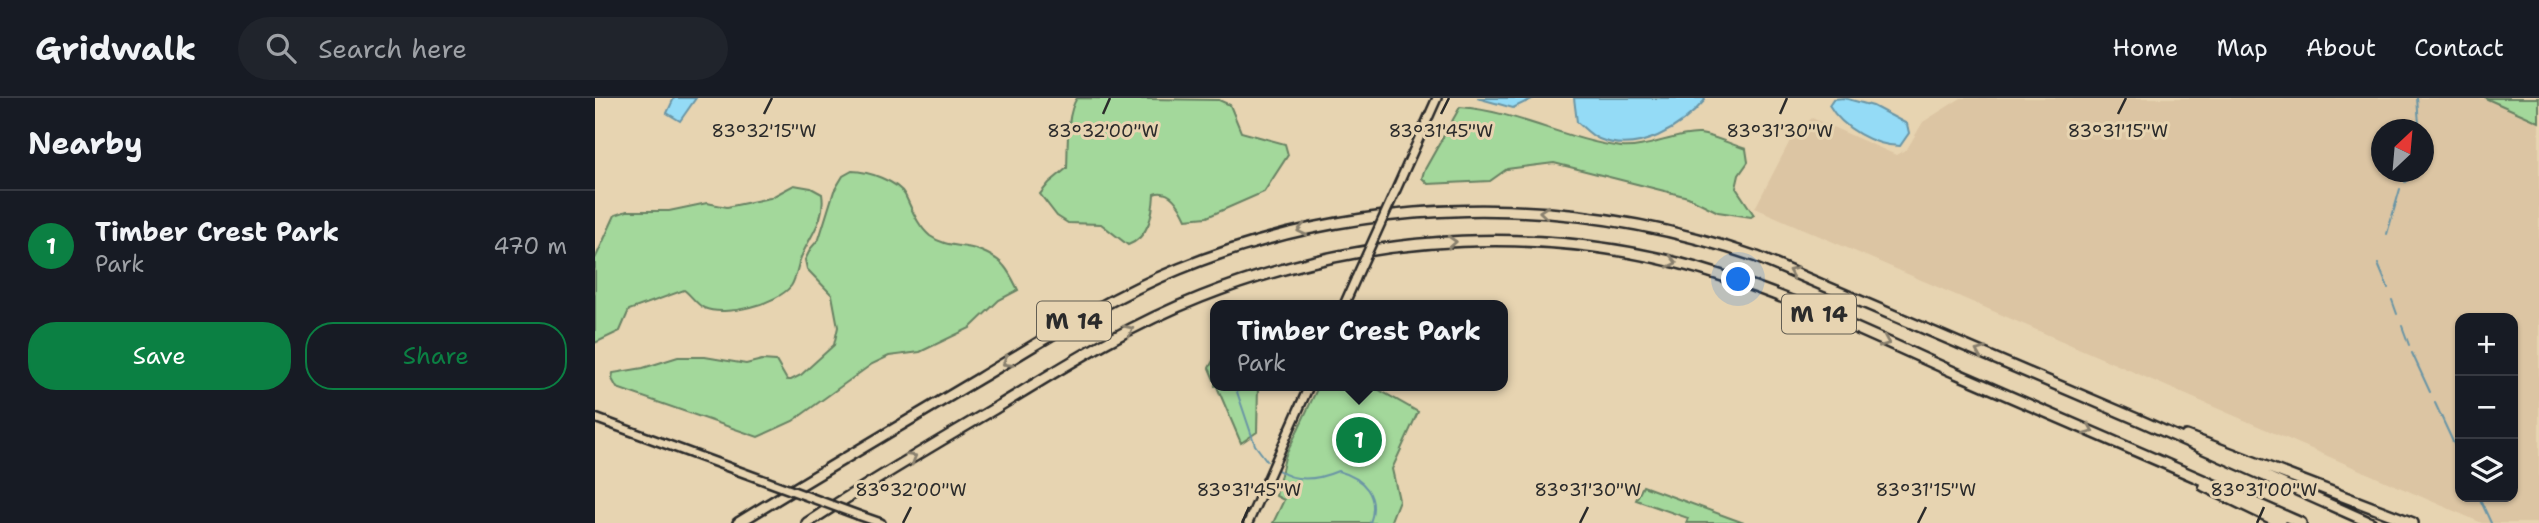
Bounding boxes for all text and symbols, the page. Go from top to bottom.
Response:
search box [238,17,728,80]
text: Gridwalk [35,26,196,71]
icon: search [262,29,300,67]
text: Search here [318,31,467,66]
text: Home [2112,32,2178,64]
text: Map [2216,32,2268,64]
text: About [2306,32,2376,64]
text: Contact [2414,32,2504,64]
text: 83°32'15"W [712,119,816,143]
text: 83°32'00"W [1047,119,1159,143]
text: 83°31'45"W [1389,119,1493,143]
text: 83°31'30"W [1727,119,1833,143]
text: 83°31'15"W [2068,119,2168,143]
north arrow [2371,119,2434,182]
text: Nearby [28,123,143,164]
one-way arrow [1538,205,1549,220]
text: Timber Crest Park [95,214,339,249]
one-way arrow [1296,222,1308,236]
text: 1 [46,231,56,261]
text: 470 m [493,231,567,261]
one-way arrow [1447,235,1458,250]
text: Park [95,249,144,279]
one-way arrow [1666,254,1678,268]
your location [1721,262,1755,296]
one-way arrow [1787,266,1799,280]
road number: M 14 [1782,294,1856,334]
popup [1210,300,1508,391]
road number: M 14 [1037,302,1111,341]
text: Timber Crest Park [1237,313,1481,348]
map controls [2455,313,2518,502]
button: + [2455,313,2518,376]
button: Save [28,322,291,390]
button: Share [305,322,567,390]
one-way arrow [1122,324,1134,338]
one-way arrow [1877,334,1890,348]
one-way arrow [1975,346,1987,360]
text: Park [1237,348,1286,378]
one-way arrow [1001,354,1014,367]
button: − [2455,376,2518,439]
pin: 1 [1336,414,1382,466]
one-way arrow [2081,422,2094,436]
button: layers [2455,439,2518,502]
one-way arrow [904,453,917,466]
text: 83°32'00"W [855,478,967,502]
text: 83°31'45"W [1197,478,1301,502]
text: 83°31'30"W [1535,478,1641,502]
text: 83°31'15"W [1876,478,1976,502]
text: 83°31'00"W [2211,478,2317,502]

